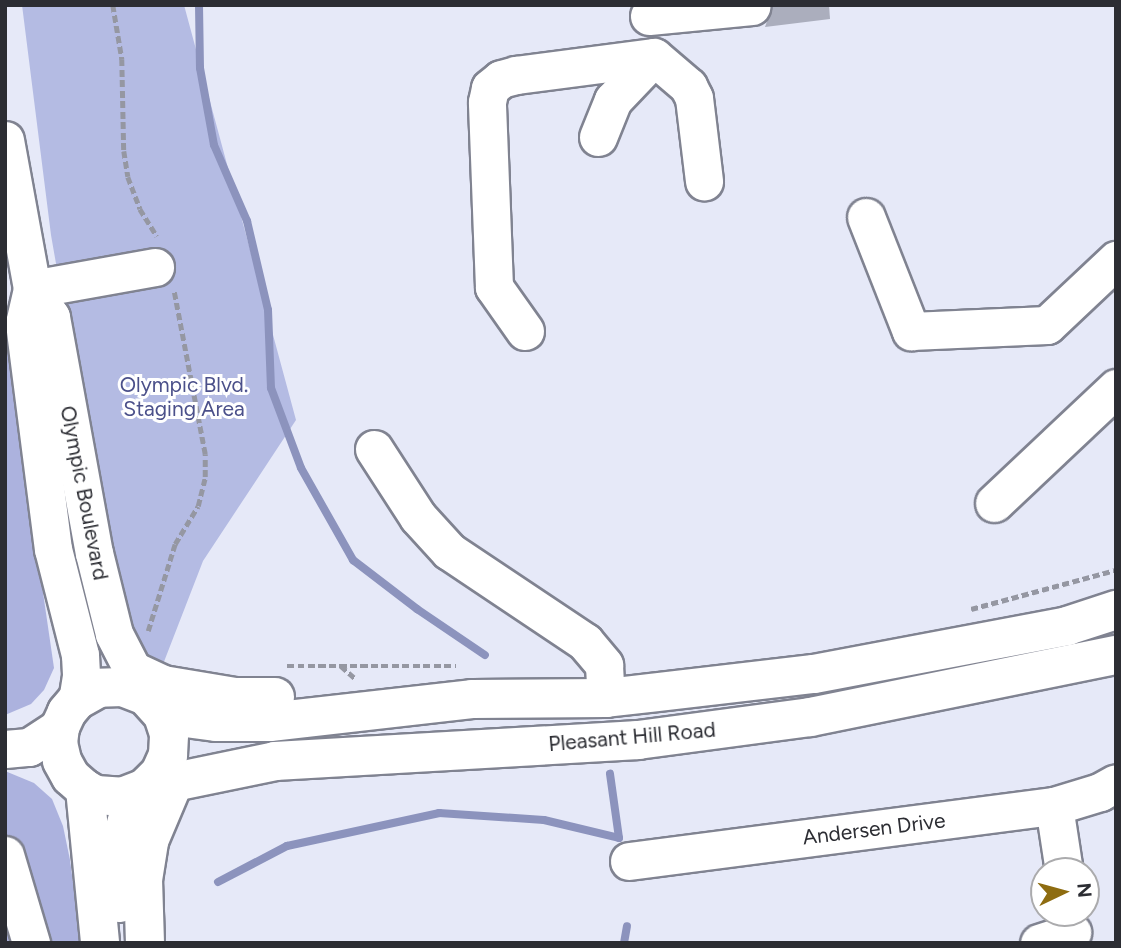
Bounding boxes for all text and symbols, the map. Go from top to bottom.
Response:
park label: Olympic Blvd. Staging Area [120,372,248,422]
street label: Olympic Boulevard [55,404,113,582]
street label: Pleasant Hill Road [547,717,717,757]
street label: Andersen Drive [801,808,947,850]
north arrow [1030,857,1100,927]
text: N [1072,882,1097,899]

